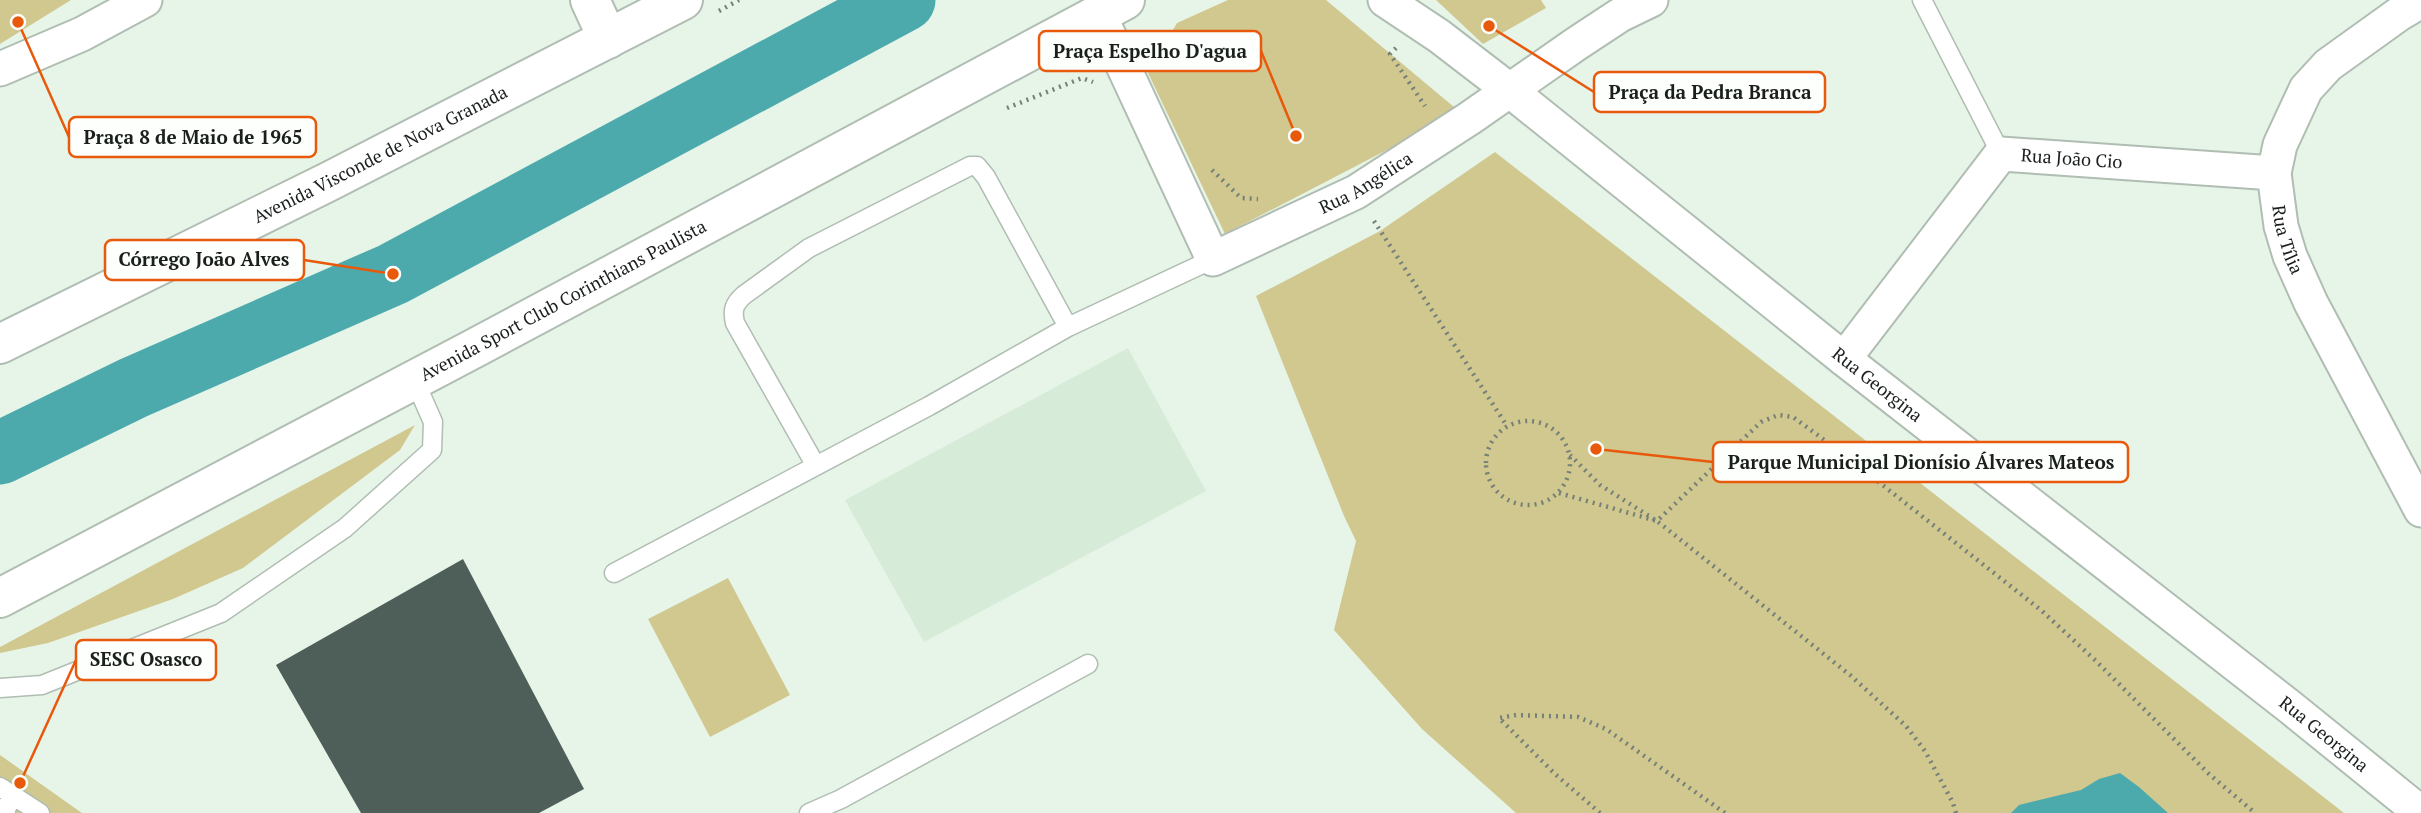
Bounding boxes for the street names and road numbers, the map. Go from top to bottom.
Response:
street label: Avenida Visconde de Nova Granada [249,79,511,228]
street label: Rua João Cio [2020,142,2123,173]
street label: Rua Angélica [1315,146,1417,219]
street label: Rua Tília [2267,204,2310,278]
street label: Avenida Sport Club Corinthians Paulista [415,213,710,386]
street label: Rua Georgina [1828,341,1928,427]
street label: Rua Georgina [2275,690,2374,777]

